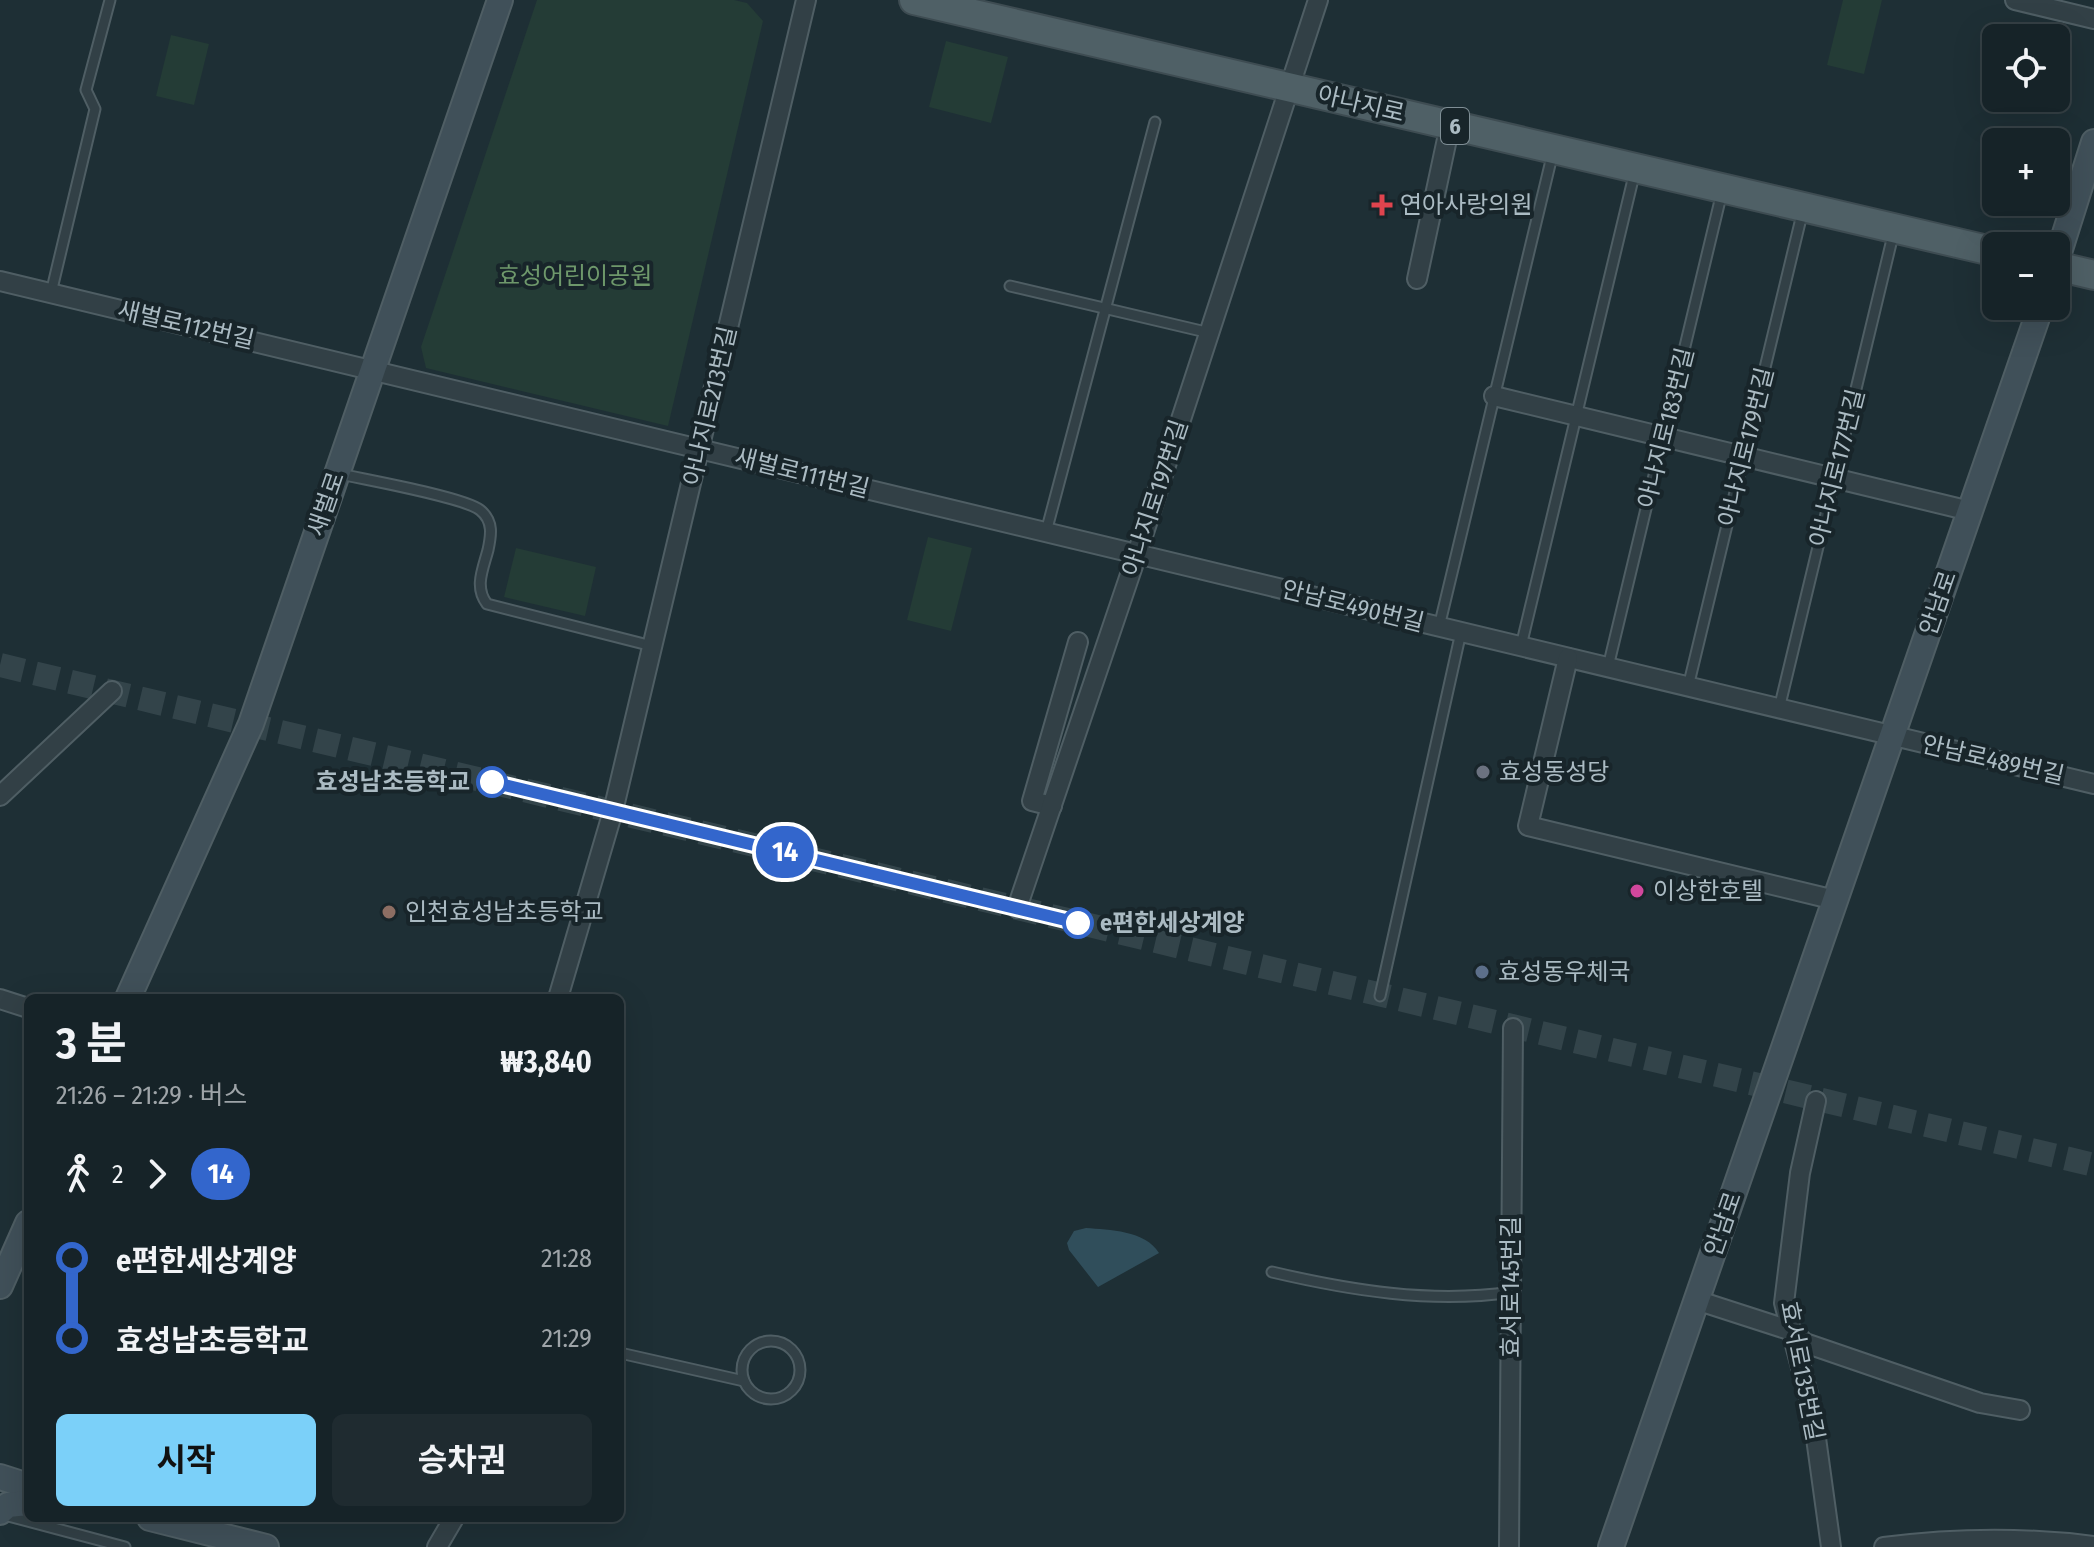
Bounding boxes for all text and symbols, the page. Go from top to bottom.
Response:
map controls [1982,24,2070,320]
button: locate [1982,24,2070,112]
street label: 아나지로 [1315,80,1407,128]
road number: 6 [1441,108,1469,144]
button: + [1982,128,2070,216]
place label: 연아사랑의원 [1400,191,1532,219]
marker: 연아사랑의원 [1371,194,1393,216]
button: − [1982,232,2070,320]
park label: 효성어린이공원 [498,262,652,290]
street label: 새벌로112번길 [115,296,257,354]
street label: 아나지로213번길 [678,324,742,488]
street label: 아나지로183번길 [1632,345,1700,511]
street label: 아나지로179번길 [1713,365,1779,529]
street label: 아나지로177번길 [1804,386,1870,550]
street label: 아나지로197번길 [1117,416,1193,580]
street label: 새벌로111번길 [732,443,872,503]
street label: 새벌로 [302,468,350,540]
street label: 안남로 [1914,567,1962,639]
street label: 안남로490번길 [1279,575,1427,637]
street label: 안남로489번길 [1919,730,2067,790]
place label: 효성동성당 [1499,758,1609,786]
marker: 효성동성당 [1474,763,1492,781]
marker: 효성남초등학교 [477,767,507,797]
place label: 효성남초등학교 [315,768,470,796]
line badge: 14 [749,826,821,878]
text: 14 [772,835,798,868]
place label: 이상한호텔 [1653,877,1763,905]
marker: 이상한호텔 [1628,882,1646,900]
place label: 인천효성남초등학교 [405,898,604,926]
marker: 인천효성남초등학교 [380,903,398,921]
marker: e편한세상계양 [1063,908,1093,938]
place label: e편한세상계양 [1100,909,1245,937]
place label: 효성동우체국 [1498,958,1630,986]
marker: 효성동우체국 [1473,963,1491,981]
text: 3 분 [56,1017,126,1070]
text: ₩3,840 [500,1044,592,1080]
text: 21:26 – 21:29 · 버스 [56,1080,248,1111]
icon: walk [56,1152,100,1196]
icon: forward [135,1152,179,1196]
text: 14 [207,1157,234,1190]
text: 2 [112,1159,123,1190]
street label: 안남로 [1699,1188,1747,1260]
street label: 효서로145번길 [1497,1216,1525,1358]
text: e편한세상계양 [116,1243,297,1279]
text: 21:28 [541,1243,592,1274]
street label: 효서로135번길 [1775,1299,1829,1443]
text: 효성남초등학교 [116,1323,309,1359]
text: 21:29 [542,1323,592,1354]
button: 시작 [56,1414,316,1506]
button: 승차권 [332,1414,592,1506]

